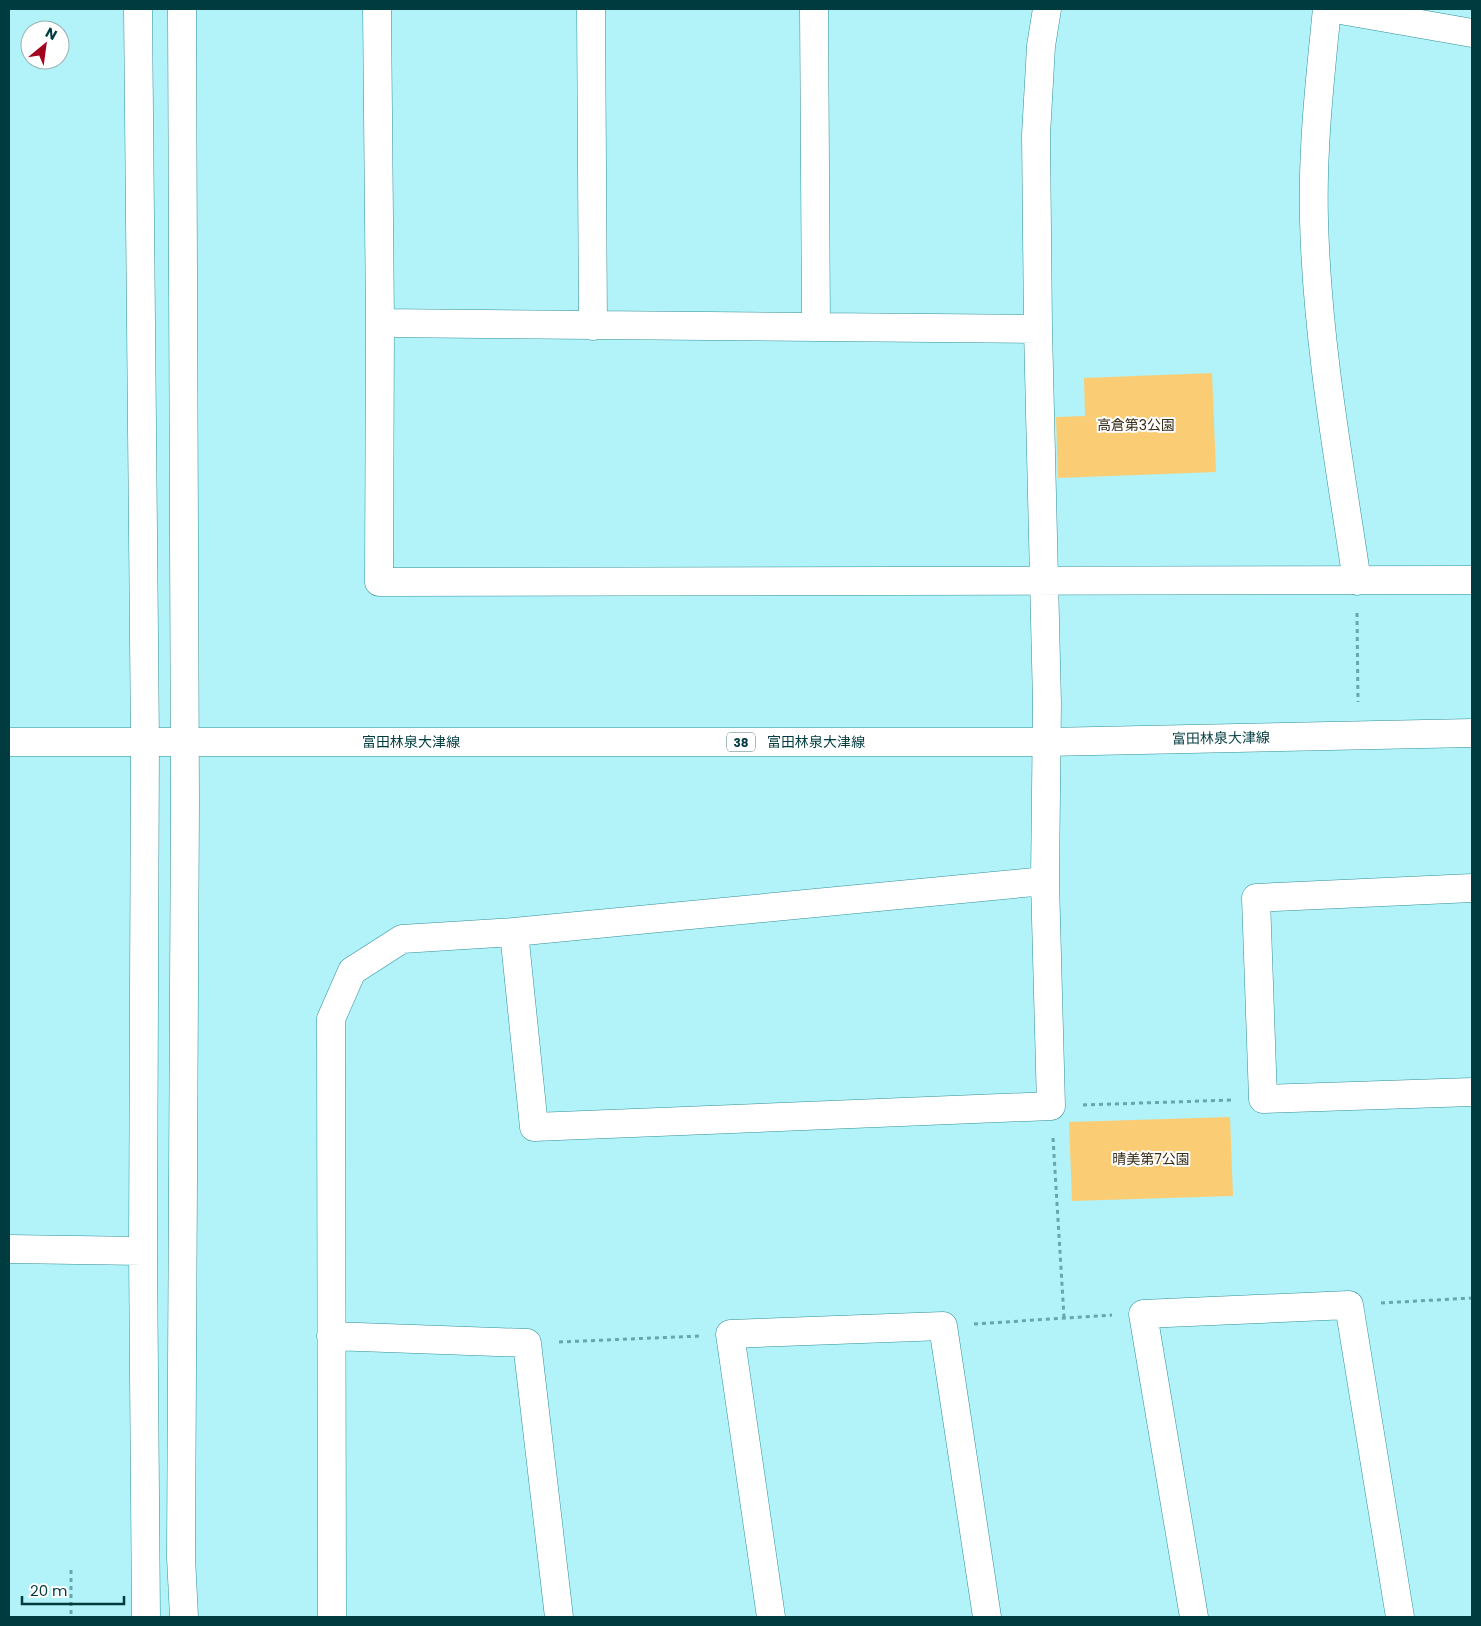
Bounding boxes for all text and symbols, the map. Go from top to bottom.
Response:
north arrow [20,20,70,70]
text: N [42,22,61,45]
park label: 高倉第3公園 [1097,415,1175,435]
street label: 富田林泉大津線 [1172,727,1270,749]
street label: 富田林泉大津線 [362,732,460,752]
road number: 38 [727,732,755,752]
street label: 富田林泉大津線 [767,732,865,752]
park label: 晴美第7公園 [1112,1149,1190,1169]
scale bar [22,1574,125,1606]
text: 20 m [30,1580,68,1601]

